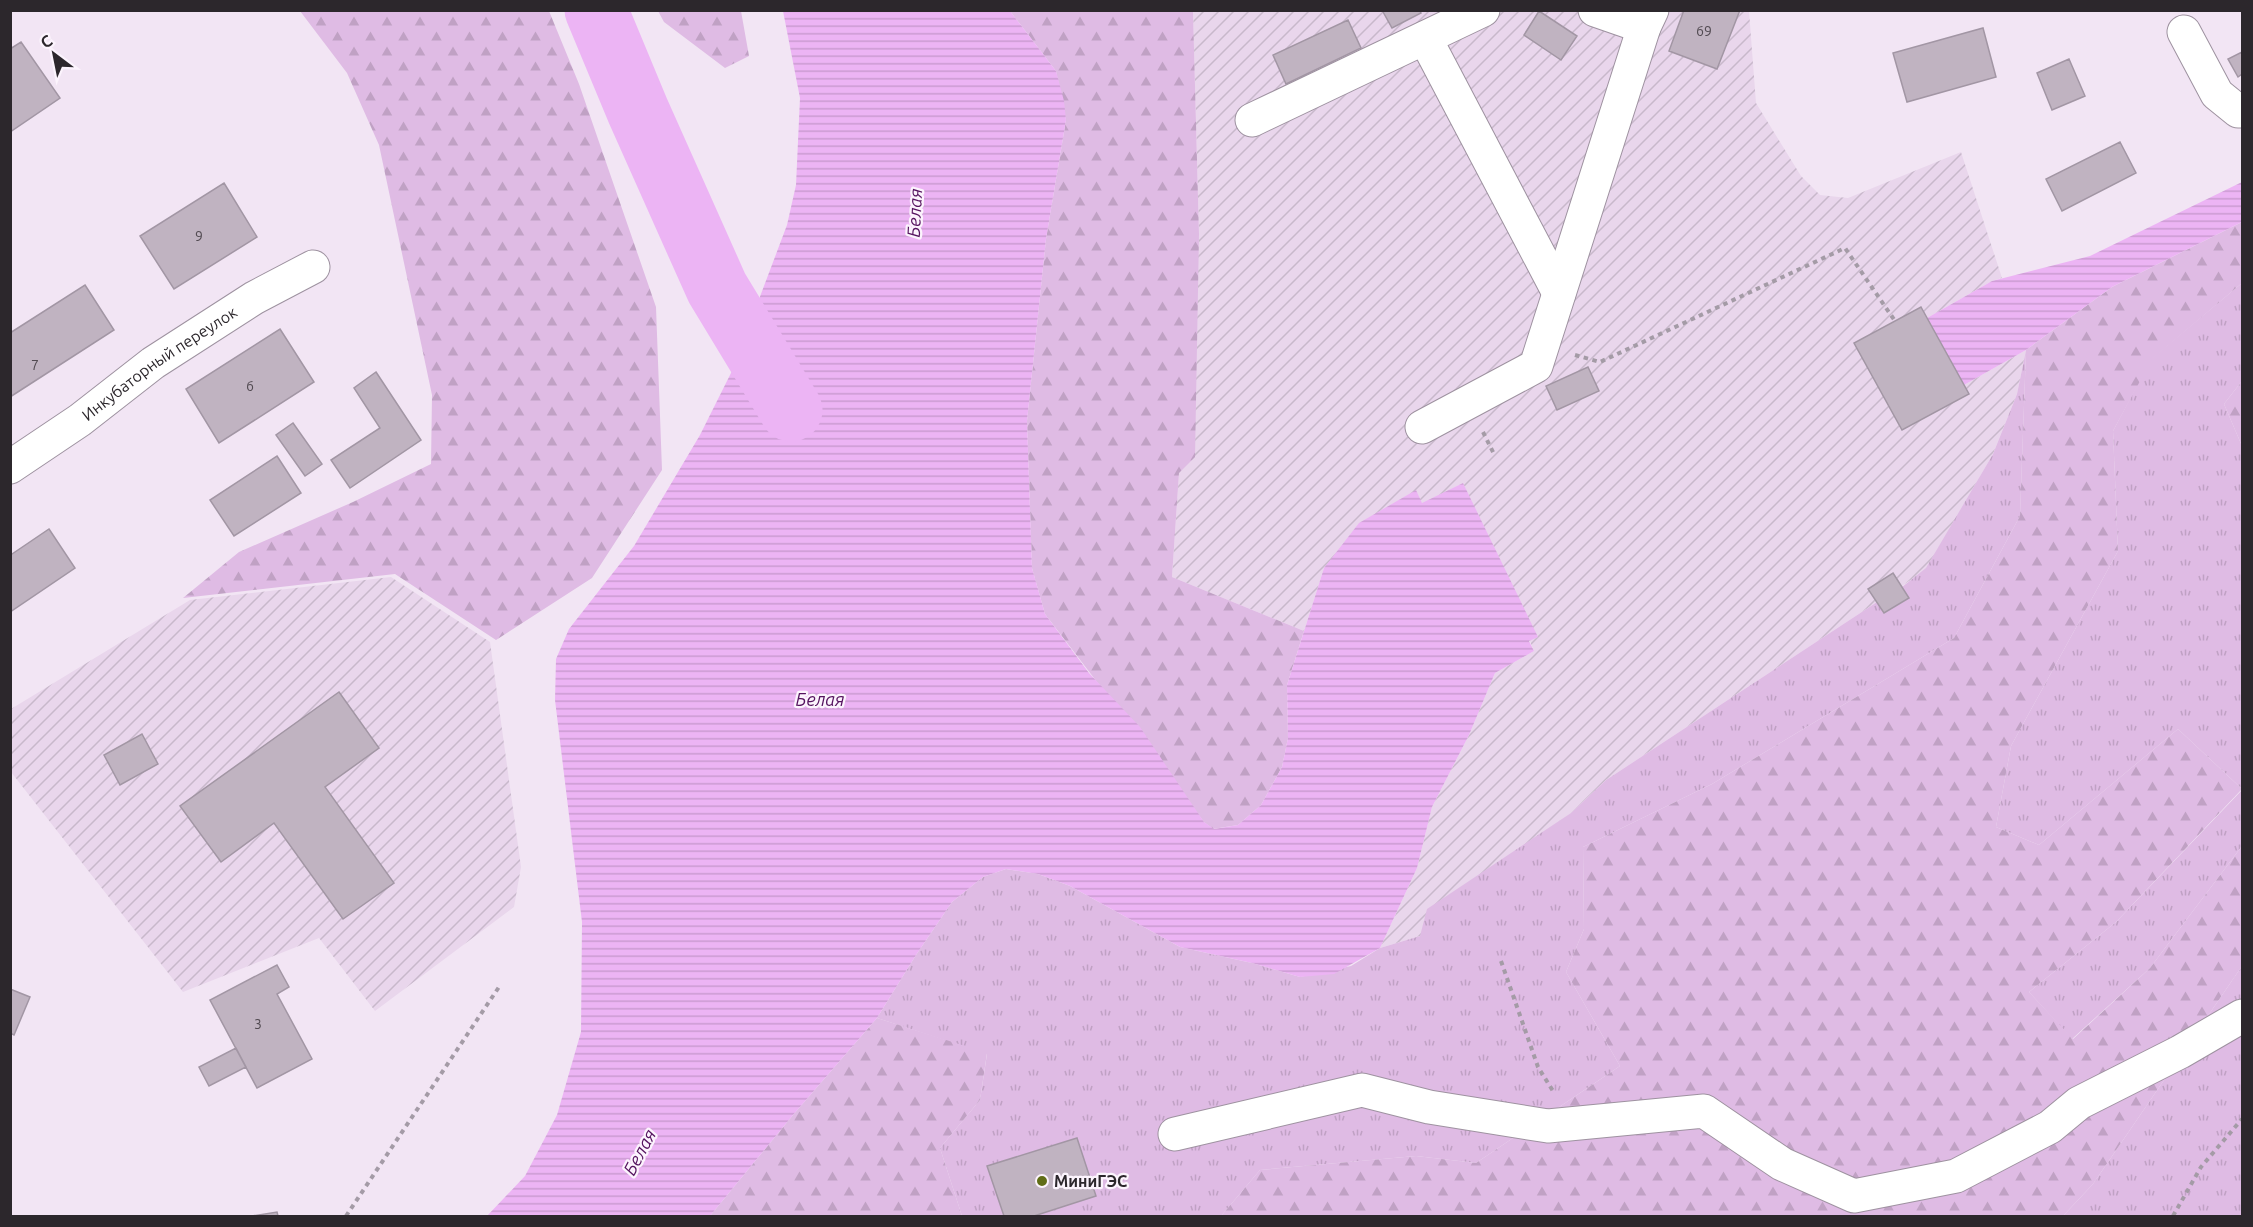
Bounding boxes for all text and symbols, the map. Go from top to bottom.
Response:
house number: 69 [1696,23,1712,39]
north arrow [24,24,84,84]
text: С [37,31,55,52]
water label: Белая [903,188,925,238]
house number: 9 [195,228,203,244]
street label: Инкубаторный переулок [78,303,240,424]
house number: 7 [31,357,39,373]
house number: 6 [246,378,254,394]
water label: Белая [796,689,844,709]
house number: 3 [254,1016,262,1032]
water label: Белая [619,1126,659,1178]
place label: МиниГЭС [1054,1172,1127,1190]
marker: МиниГЭС [1035,1174,1049,1188]

